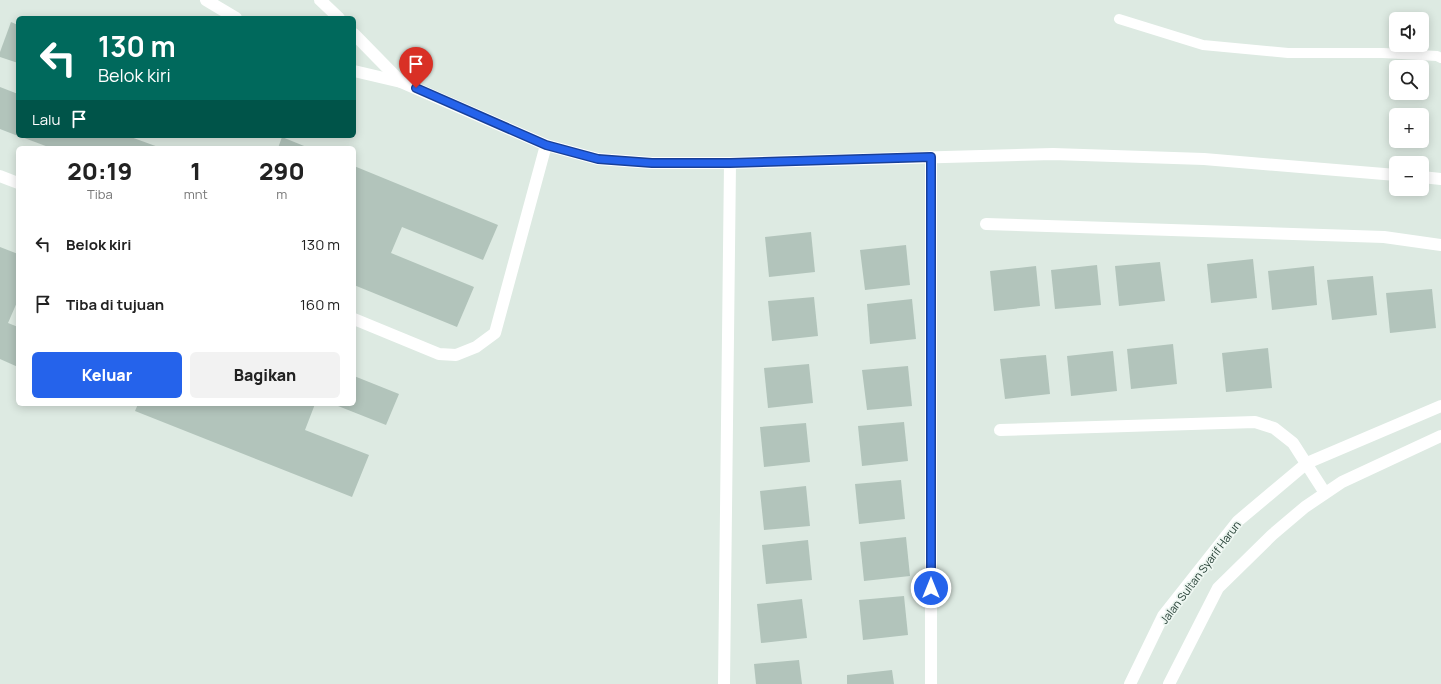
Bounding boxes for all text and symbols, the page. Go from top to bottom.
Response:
map controls [1389,12,1429,196]
button: sound [1389,12,1429,52]
text: 130 m [98,27,176,65]
icon: left [32,32,84,84]
pin [399,47,433,88]
icon: arrive [405,53,427,75]
button: search [1389,60,1429,100]
text: Belok kiri [98,63,171,87]
icon: arrive [68,108,90,130]
button: + [1389,108,1429,148]
text: Lalu [32,109,60,130]
text: 20:19 [67,154,132,187]
text: 1 [190,154,201,187]
text: 290 [259,154,305,187]
button: − [1389,156,1429,196]
text: Tiba [87,185,113,203]
text: mnt [184,185,208,203]
text: m [276,185,287,203]
icon: left [32,233,54,255]
text: Belok kiri [66,234,132,255]
text: 130 m [301,234,340,255]
icon: arrive [32,293,54,315]
text: Tiba di tujuan [66,294,164,315]
text: 160 m [300,294,340,315]
button: Keluar [32,352,182,398]
button: Bagikan [190,352,340,398]
street label: Jalan Sultan Syarif Harun [1156,517,1244,627]
position arrow [910,567,952,609]

